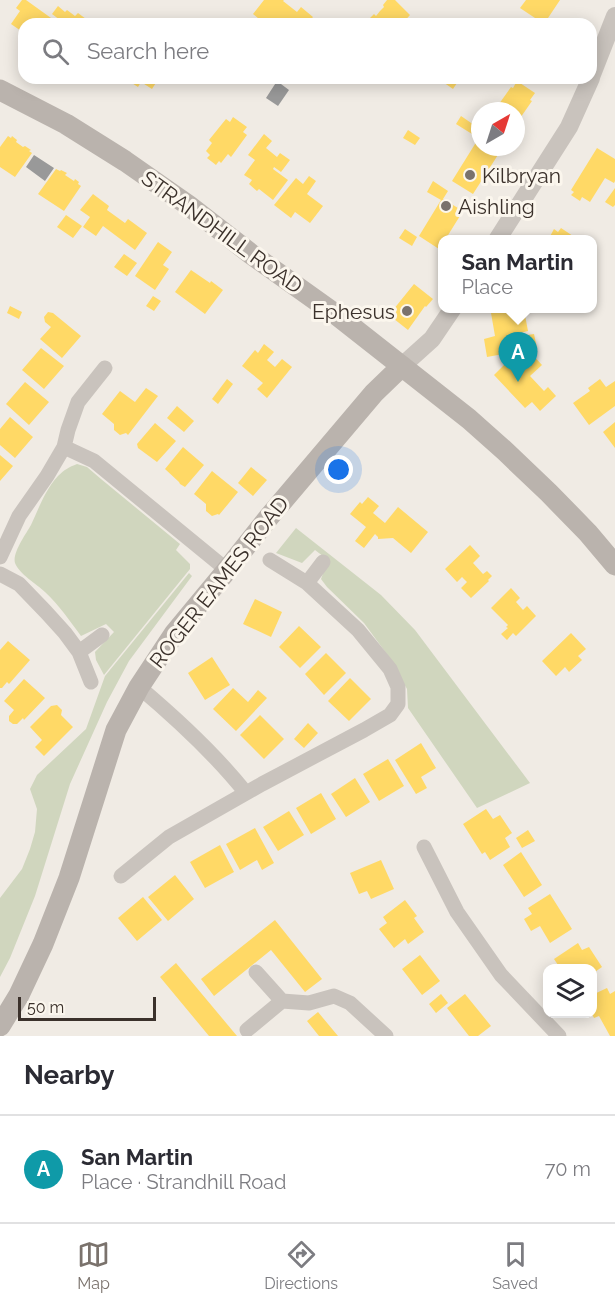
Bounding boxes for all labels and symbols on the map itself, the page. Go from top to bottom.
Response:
north arrow [471,102,525,156]
place label: Kilbryan [482,163,561,188]
street label: STRANDHILL ROAD [137,165,307,299]
marker: Kilbryan [463,168,477,182]
place label: Aishling [458,194,535,219]
marker: Aishling [439,199,453,213]
place label: Ephesus [312,299,395,324]
marker: Ephesus [400,304,414,318]
pin: A [498,332,538,382]
your location [324,455,353,484]
street label: ROGER EAMES ROAD [144,491,294,673]
scale bar [18,994,156,1022]

